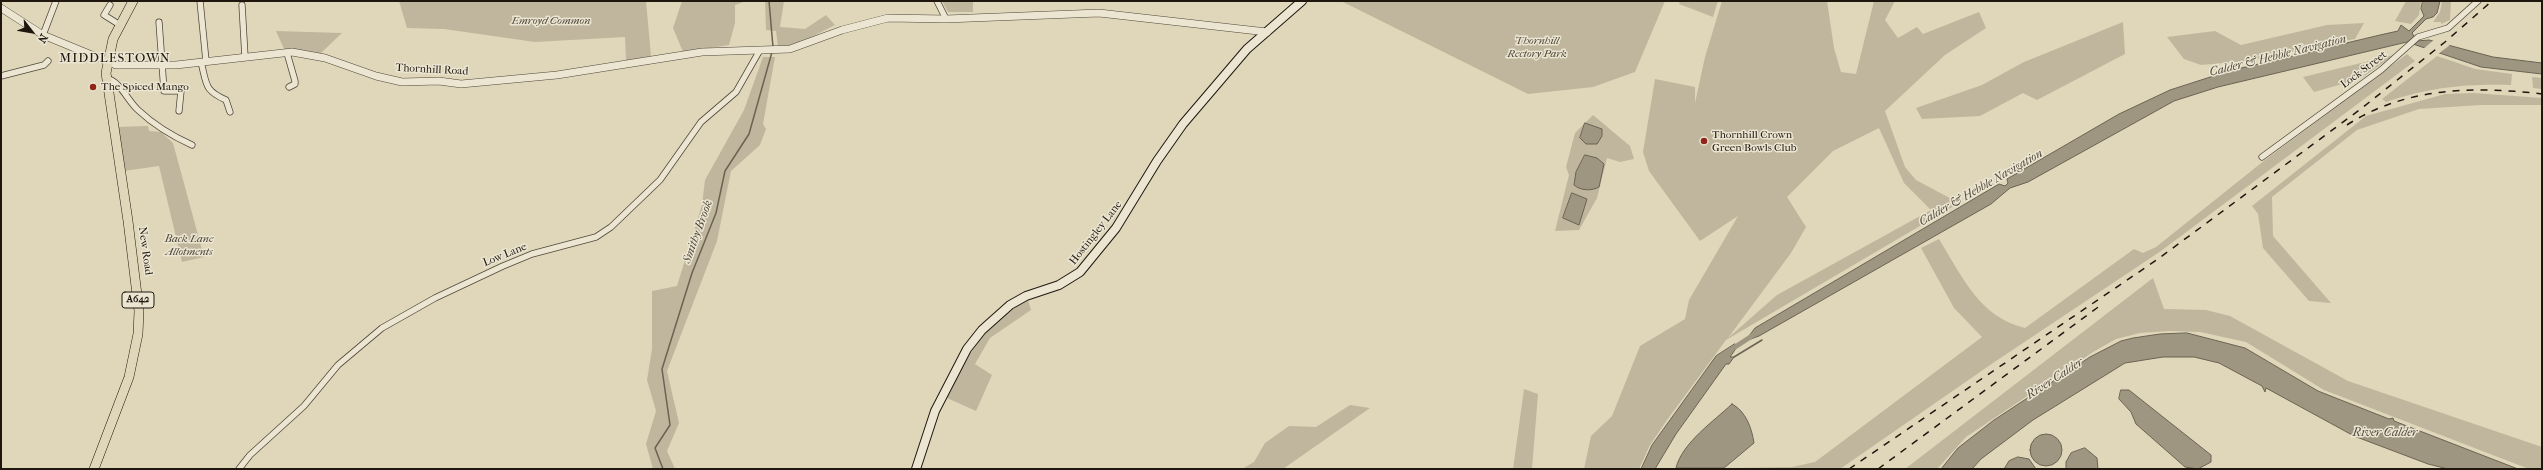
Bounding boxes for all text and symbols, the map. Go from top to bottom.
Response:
north arrow [12,12,52,52]
park label: Emroyd Common [512,14,590,28]
text: N [35,32,50,45]
water label: Calder & Hebble Navigation [2208,32,2348,80]
park label: Thornhill Rectory Park [1507,34,1567,60]
street label: Lock Street [2338,48,2390,92]
district label: MIDDLESTOWN [59,51,171,67]
street label: Thornhill Road [395,62,469,78]
place label: The Spiced Mango [101,80,189,94]
marker: The Spiced Mango [88,82,98,92]
place label: Thornhill Crown Green Bowls Club [1712,128,1796,154]
marker: Thornhill Crown Green Bowls Club [1699,136,1709,146]
water label: Calder & Hebble Navigation [1917,147,2045,229]
water label: Smithy Brook [680,198,716,266]
street label: Hostingley Lane [1067,198,1125,268]
street label: New Road [135,226,155,276]
park label: Back Lane Allotments [165,232,213,258]
street label: Low Lane [481,240,529,270]
road number: A642 [122,292,154,308]
water label: River Calder [2024,355,2086,403]
water label: River Calder [2353,426,2417,440]

